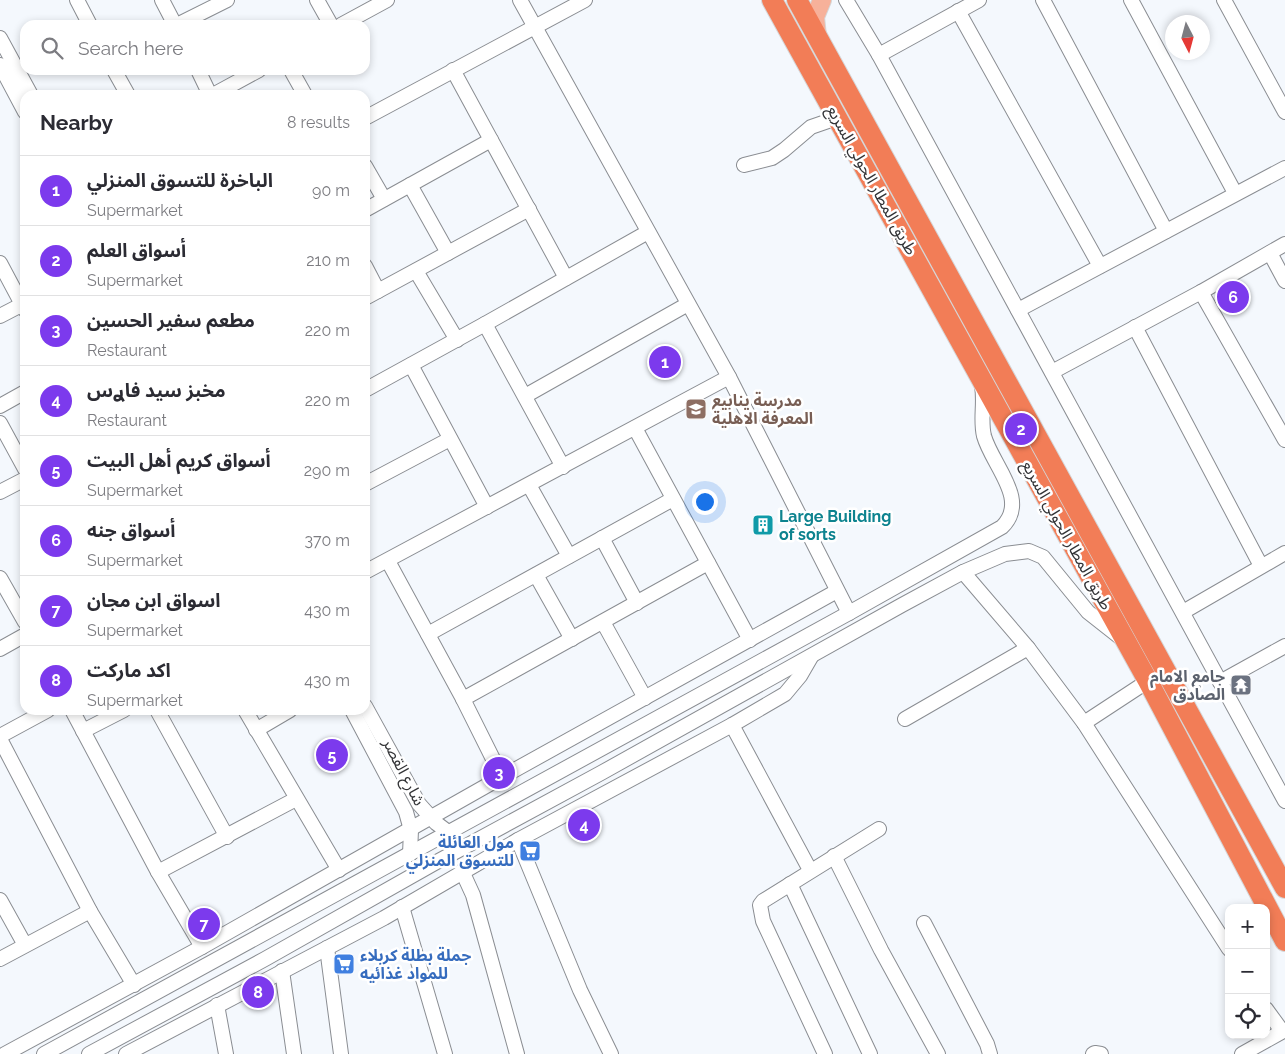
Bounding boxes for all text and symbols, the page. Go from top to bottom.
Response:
north arrow [1165,15,1210,60]
search box [20,20,370,75]
icon: search [38,34,66,62]
text: Search here [78,37,184,59]
street label: طريق المطار الحولي السريع [820,102,921,260]
text: Nearby [40,110,113,135]
text: 8 results [287,113,350,132]
text: الباخرة للتسوق المنزلي [87,169,273,191]
text: 1 [52,181,60,200]
text: 90 m [312,181,350,200]
text: Supermarket [87,201,183,220]
text: أسواق العلم [87,239,186,261]
text: 2 [51,251,61,270]
text: 210 m [306,251,350,270]
text: Supermarket [87,271,183,290]
pin: 6 [1217,278,1249,316]
text: مطعم سفير الحسين [87,309,255,331]
text: 3 [52,321,60,340]
text: 220 m [305,321,350,340]
text: Restaurant [87,341,167,360]
pin: 1 [649,343,681,381]
text: مخبز سيد فاࢪس [87,379,226,401]
text: 4 [51,391,61,410]
text: 220 m [305,391,350,410]
place label: مدرسة ينابيع المعرفة الاهلية [712,391,813,428]
school or university icon: مدرسة ينابيع المعرفة الاهلية [684,397,708,421]
pin: 2 [1005,410,1037,448]
text: Restaurant [87,411,167,430]
text: أسواق كريم أهل البيت [87,449,271,471]
street label: طريق المطار الحولي السريع [1015,457,1116,615]
text: 5 [52,461,60,480]
text: 290 m [304,461,350,480]
text: Supermarket [87,481,183,500]
your location [692,489,718,515]
place label: Large Building of sorts [779,507,891,544]
building icon: Large Building of sorts [751,513,775,537]
text: أسواق جنه [87,519,176,541]
text: 6 [51,531,61,550]
text: 370 m [304,531,350,550]
text: Supermarket [87,551,183,570]
text: اسواق ابن مجان [87,589,220,611]
text: 7 [52,601,60,620]
text: 430 m [304,601,350,620]
text: Supermarket [87,621,183,640]
text: اكد ماركت [87,659,171,681]
place label: جامع الامام الصادق [1150,667,1225,704]
text: 8 [51,671,61,690]
text: 430 m [304,671,350,690]
temple icon: جامع الامام الصادق [1229,673,1253,697]
text: Supermarket [87,691,183,710]
street label: شارع القصر [376,734,429,810]
pin: 5 [316,736,348,774]
pin: 3 [483,754,515,792]
pin: 4 [568,806,600,844]
place label: مول العائلة للتسوق المنزلي [406,833,514,873]
supermarket icon: مول العائلة للتسوق المنزلي [518,839,542,863]
map controls [1225,904,1270,1039]
button: + [1225,904,1270,949]
pin: 7 [188,905,220,943]
place label: جملة بطلة كربلاء للمواد غذائيه [360,946,471,983]
button: − [1225,949,1270,994]
supermarket icon: جملة بطلة كربلاء للمواد غذائيه [332,952,356,976]
pin: 8 [242,973,274,1011]
button: locate [1225,994,1270,1039]

